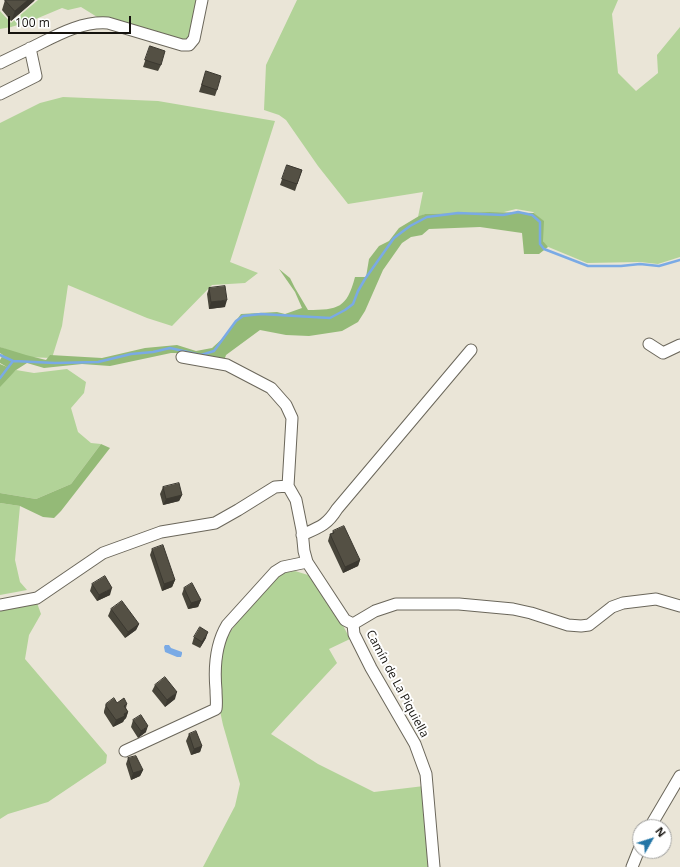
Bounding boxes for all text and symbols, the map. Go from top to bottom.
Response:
scale bar [10,8,133,34]
text: 100 m [15,14,50,31]
street label: Camín de La Piquiella [363,628,431,740]
north arrow [632,819,672,859]
text: N [652,824,670,840]

